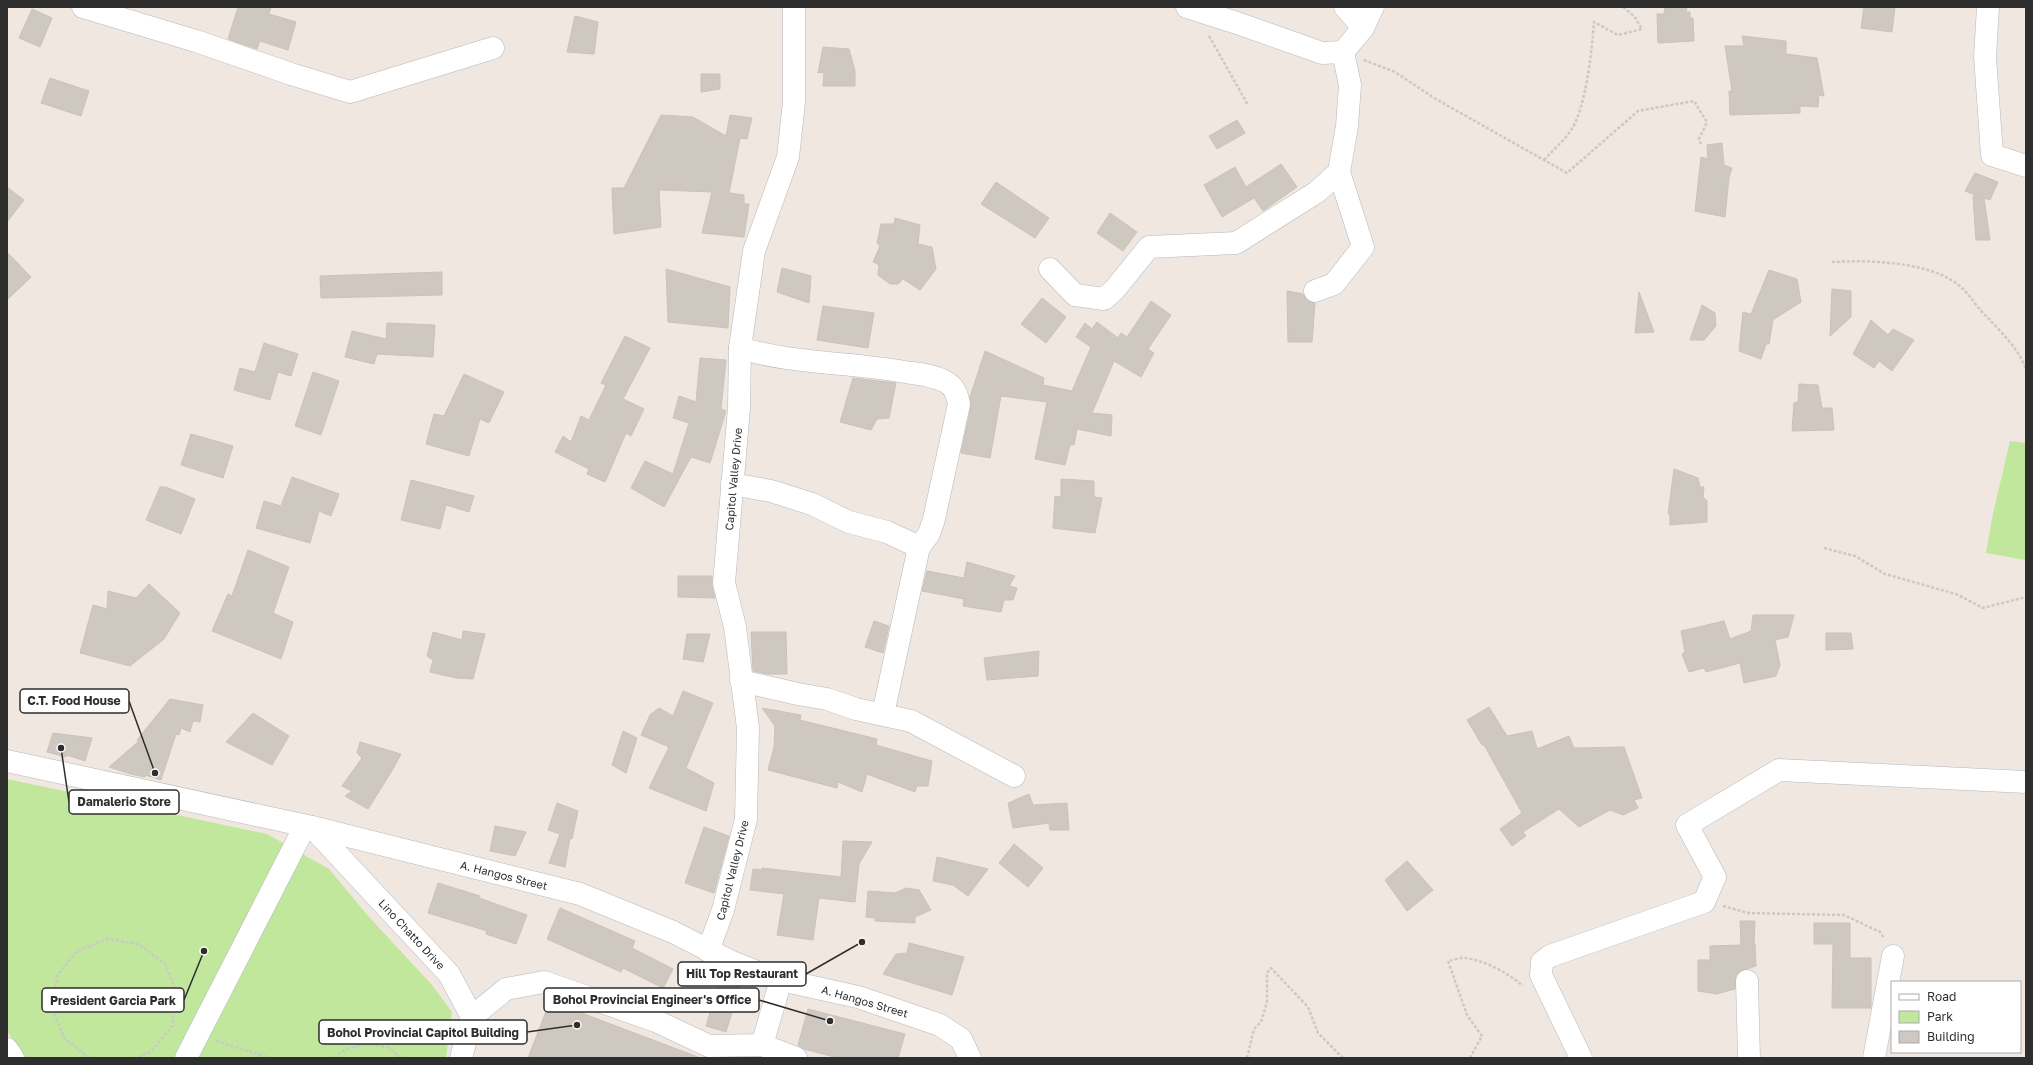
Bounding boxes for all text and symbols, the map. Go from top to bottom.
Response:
street label: Capitol Valley Drive [722,427,744,531]
callout: C.T. Food House [20,689,129,713]
text: C.T. Food House [27,693,121,708]
callout: Damalerio Store [69,790,179,814]
text: Damalerio Store [77,794,171,809]
street label: Capitol Valley Drive [713,819,751,921]
street label: A. Hangos Street [459,858,549,892]
street label: Lino Chatto Drive [376,896,448,972]
callout: Hill Top Restaurant [678,962,806,986]
text: Hill Top Restaurant [686,966,798,981]
legend [1891,981,2021,1053]
street label: A. Hangos Street [820,982,910,1020]
callout: President Garcia Park [42,988,184,1012]
callout: Bohol Provincial Engineer's Office [544,988,759,1012]
text: Road [1927,989,1956,1004]
text: Bohol Provincial Engineer's Office [553,992,751,1007]
text: President Garcia Park [50,993,176,1008]
text: Park [1927,1009,1953,1024]
callout: Bohol Provincial Capitol Building [319,1020,527,1044]
text: Bohol Provincial Capitol Building [327,1025,519,1040]
text: Building [1927,1029,1975,1044]

